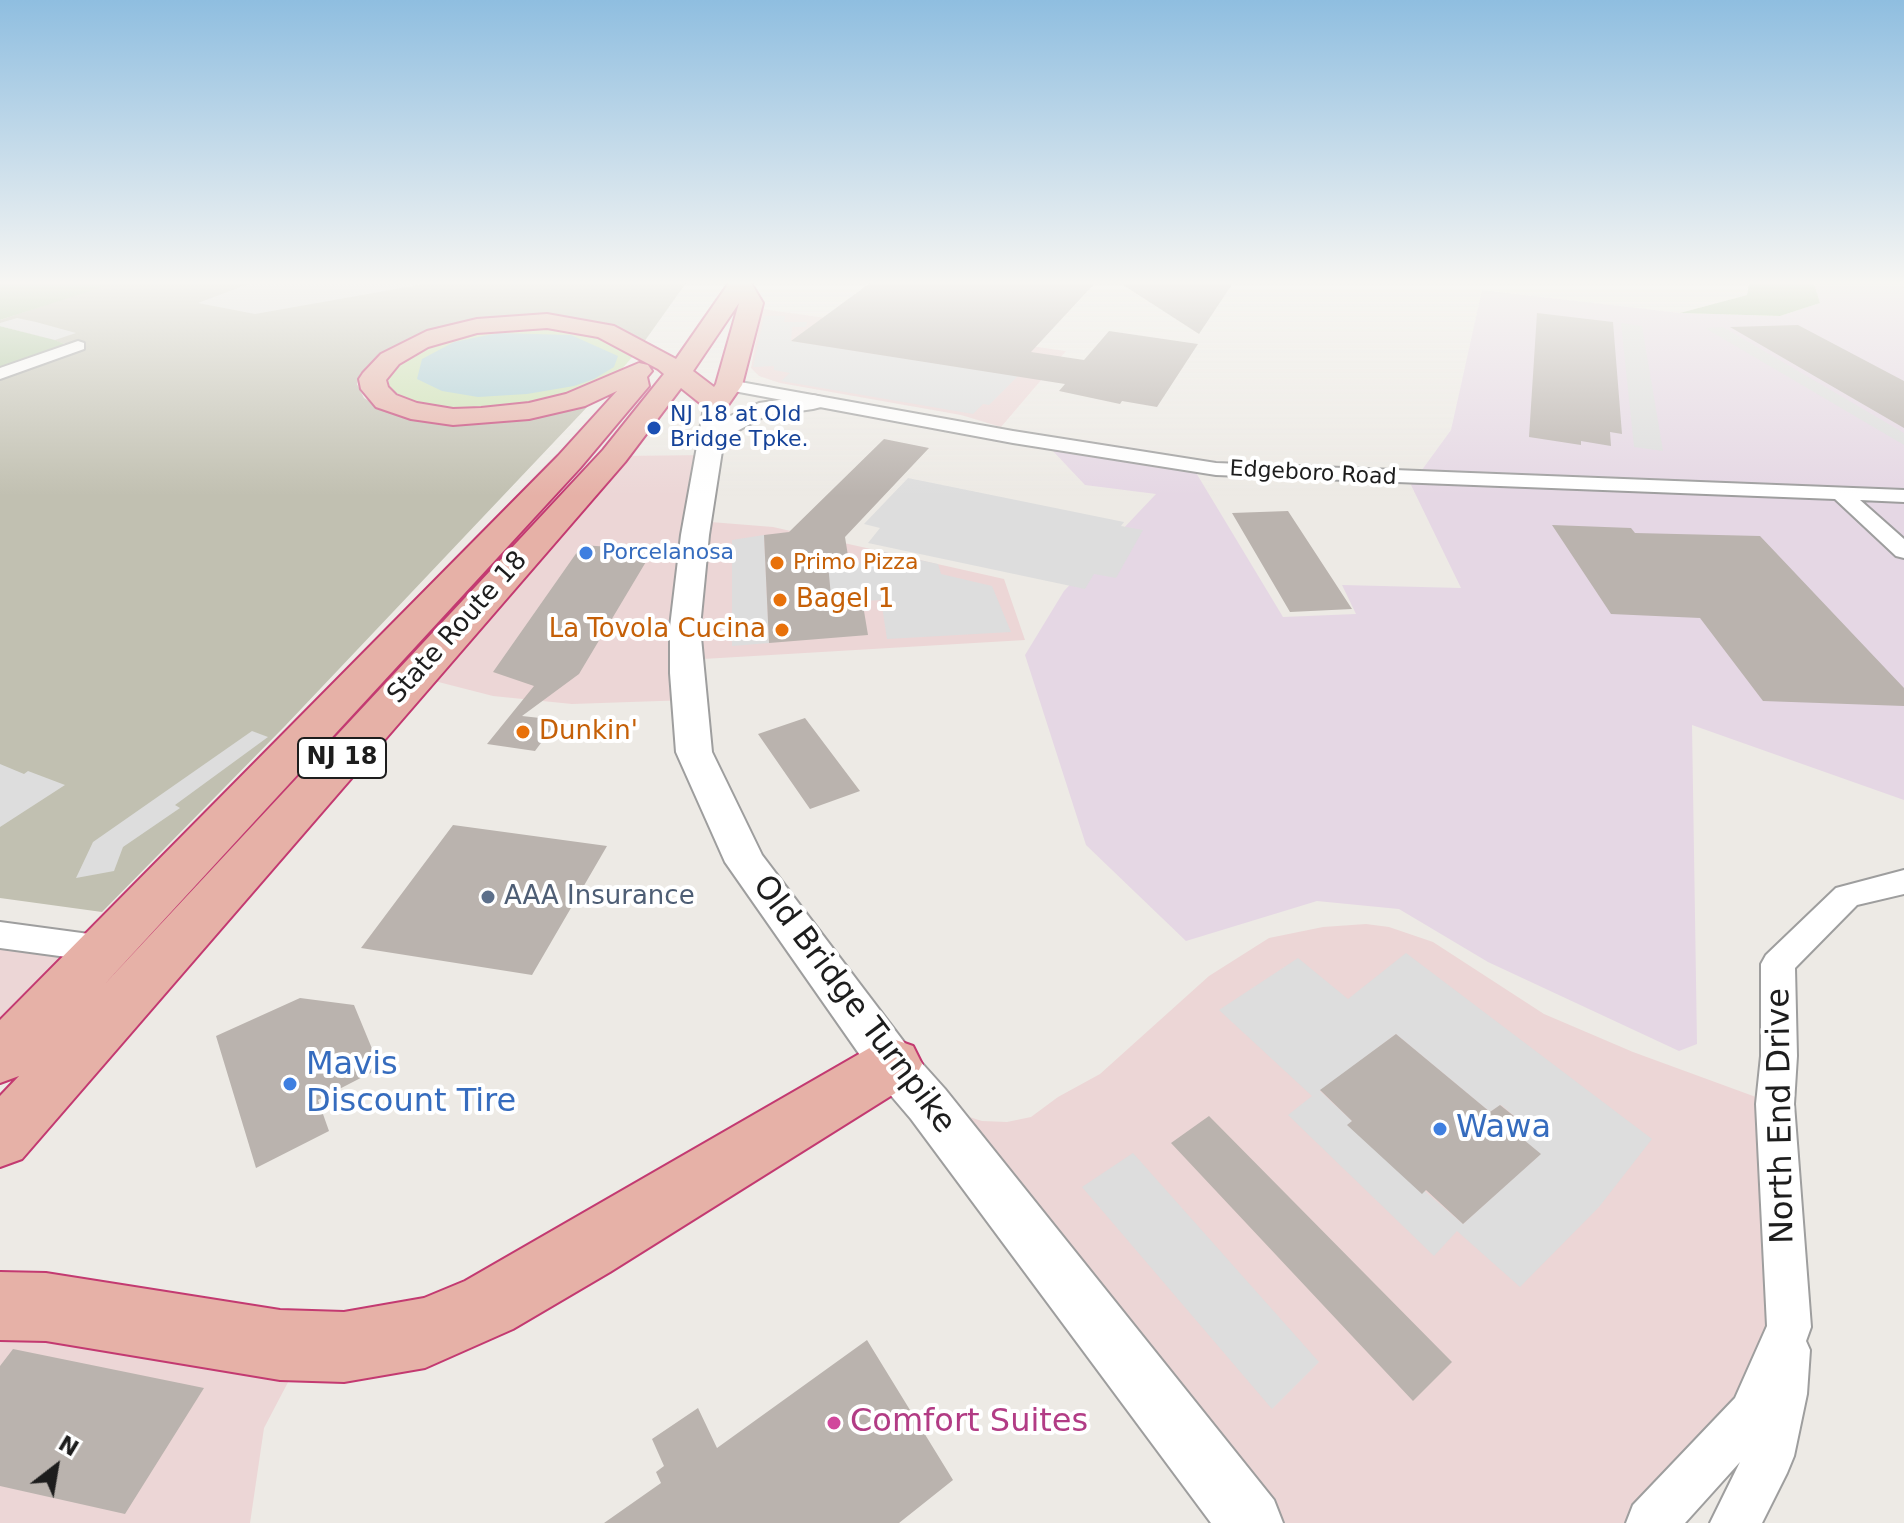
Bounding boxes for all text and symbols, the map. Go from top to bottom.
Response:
place label: NJ 18 at Old Bridge Tpke. [670,402,809,454]
marker: NJ 18 at Old Bridge Tpke. [645,419,663,437]
street label: Edgeboro Road [1229,456,1397,492]
place label: Porcelanosa [602,540,734,566]
marker: Porcelanosa [577,544,595,562]
street label: State Route 18 [382,546,534,710]
place label: Primo Pizza [793,550,918,576]
marker: Primo Pizza [768,554,786,572]
place label: Bagel 1 [796,584,894,616]
marker: Bagel 1 [771,591,789,609]
place label: La Tovola Cucina [549,614,766,646]
marker: La Tovola Cucina [773,621,791,639]
place label: Dunkin' [539,716,638,748]
marker: Dunkin' [514,723,532,741]
road number: NJ 18 [298,738,386,778]
street label: Old Bridge Turnpike [743,868,963,1142]
place label: AAA Insurance [504,881,695,913]
marker: AAA Insurance [479,888,497,906]
street label: North End Drive [1761,988,1803,1244]
place label: Mavis Discount Tire [306,1047,516,1122]
marker: Mavis Discount Tire [281,1075,299,1093]
place label: Wawa [1456,1110,1551,1148]
marker: Wawa [1431,1120,1449,1138]
place label: Comfort Suites [850,1404,1088,1442]
marker: Comfort Suites [825,1414,843,1432]
north arrow [16,1427,96,1507]
text: N [54,1431,83,1461]

